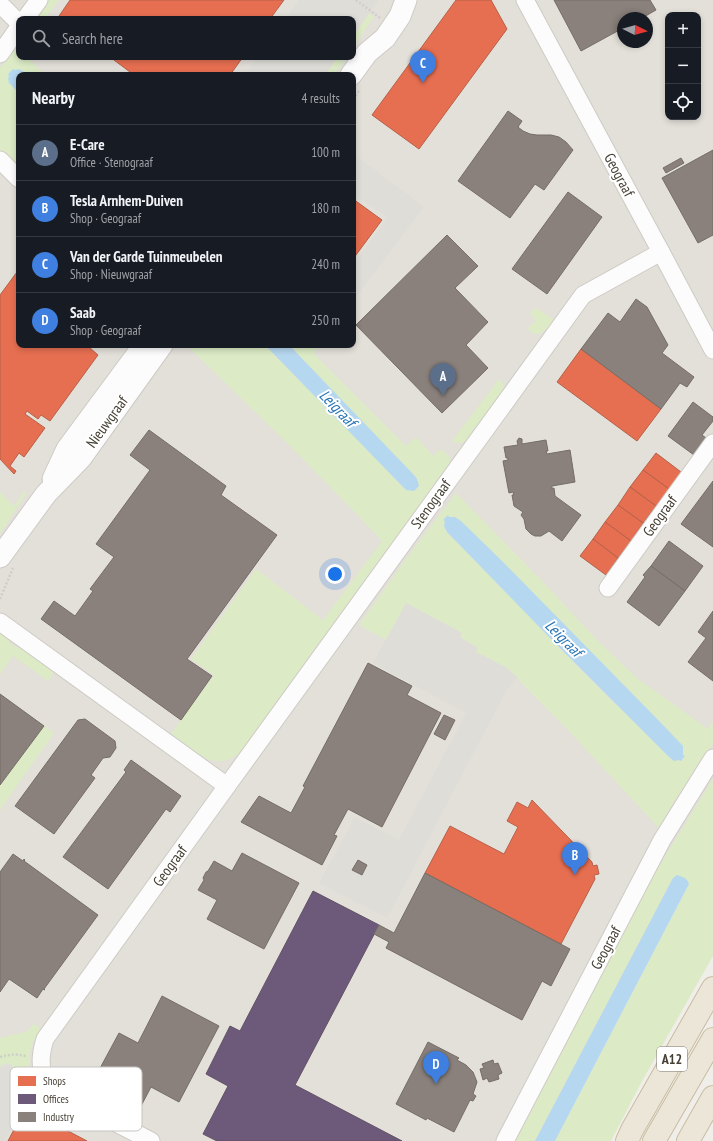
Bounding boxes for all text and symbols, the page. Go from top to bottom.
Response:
north arrow [617,12,653,48]
map controls [665,12,701,120]
button: + [665,12,701,48]
search box [16,16,356,60]
icon: search [30,27,52,49]
text: Search here [62,29,123,48]
button: − [665,48,701,84]
pin: C [410,50,436,83]
button: locate [665,84,701,120]
text: Nearby [32,87,75,109]
text: 4 results [301,90,340,107]
text: E-Care [70,135,105,154]
text: A [42,144,48,161]
text: 100 m [311,144,340,161]
street label: Geograaf [600,150,639,201]
text: Office · Stenograaf [70,154,153,171]
text: Tesla Arnhem-Duiven [70,191,183,210]
text: B [42,200,48,217]
text: 180 m [311,200,340,217]
text: Shop · Geograaf [70,210,141,227]
text: Van der Garde Tuinmeubelen [70,247,223,266]
text: C [42,256,48,273]
text: 240 m [311,256,340,273]
text: Shop · Nieuwgraaf [70,266,152,283]
text: Saab [70,303,96,322]
text: D [42,312,48,329]
text: 250 m [311,312,340,329]
text: Shop · Geograaf [70,322,141,339]
pin: A [430,363,456,396]
water label: Leigraaf [315,385,363,434]
street label: Nieuwgraaf [82,391,132,451]
street label: Stenograaf [406,474,455,532]
street label: Geograaf [638,490,682,540]
your location [325,564,345,584]
water label: Leigraaf [541,615,589,663]
street label: Geograaf [148,840,192,890]
pin: B [562,842,588,875]
street label: Geograaf [586,922,625,973]
road number: A12 [657,1047,687,1071]
pin: D [423,1051,449,1084]
legend [10,1067,142,1131]
text: Shops [43,1074,66,1088]
text: Offices [43,1092,69,1106]
text: Industry [43,1110,75,1124]

